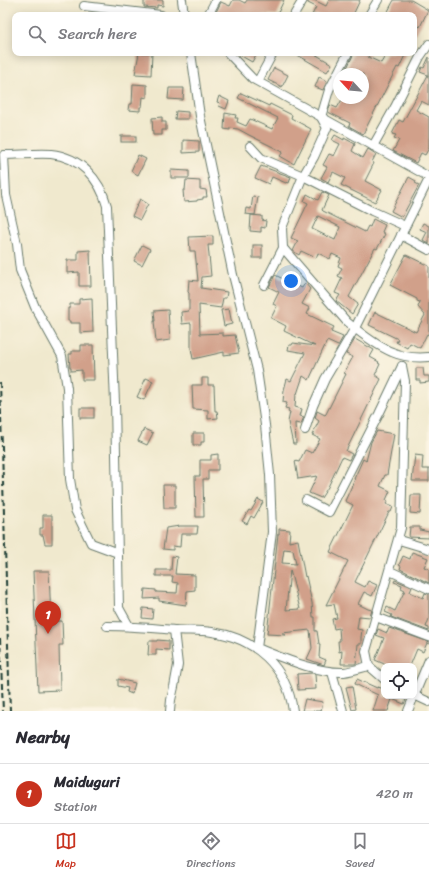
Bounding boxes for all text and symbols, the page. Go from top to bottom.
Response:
search box [12,12,417,56]
text: Search here [58,21,137,47]
icon: search [26,23,48,45]
north arrow [333,68,369,104]
your location [281,271,301,291]
pin: 1 [35,601,61,634]
map controls [381,663,417,699]
button: locate [381,663,417,699]
text: Nearby [16,722,70,752]
text: Maiduguri [54,769,120,795]
text: 1 [26,782,32,805]
text: 420 m [376,782,413,805]
text: Station [54,795,97,818]
tab: Map [55,830,77,873]
tab: Directions [186,830,236,873]
tab: Saved [345,830,374,873]

